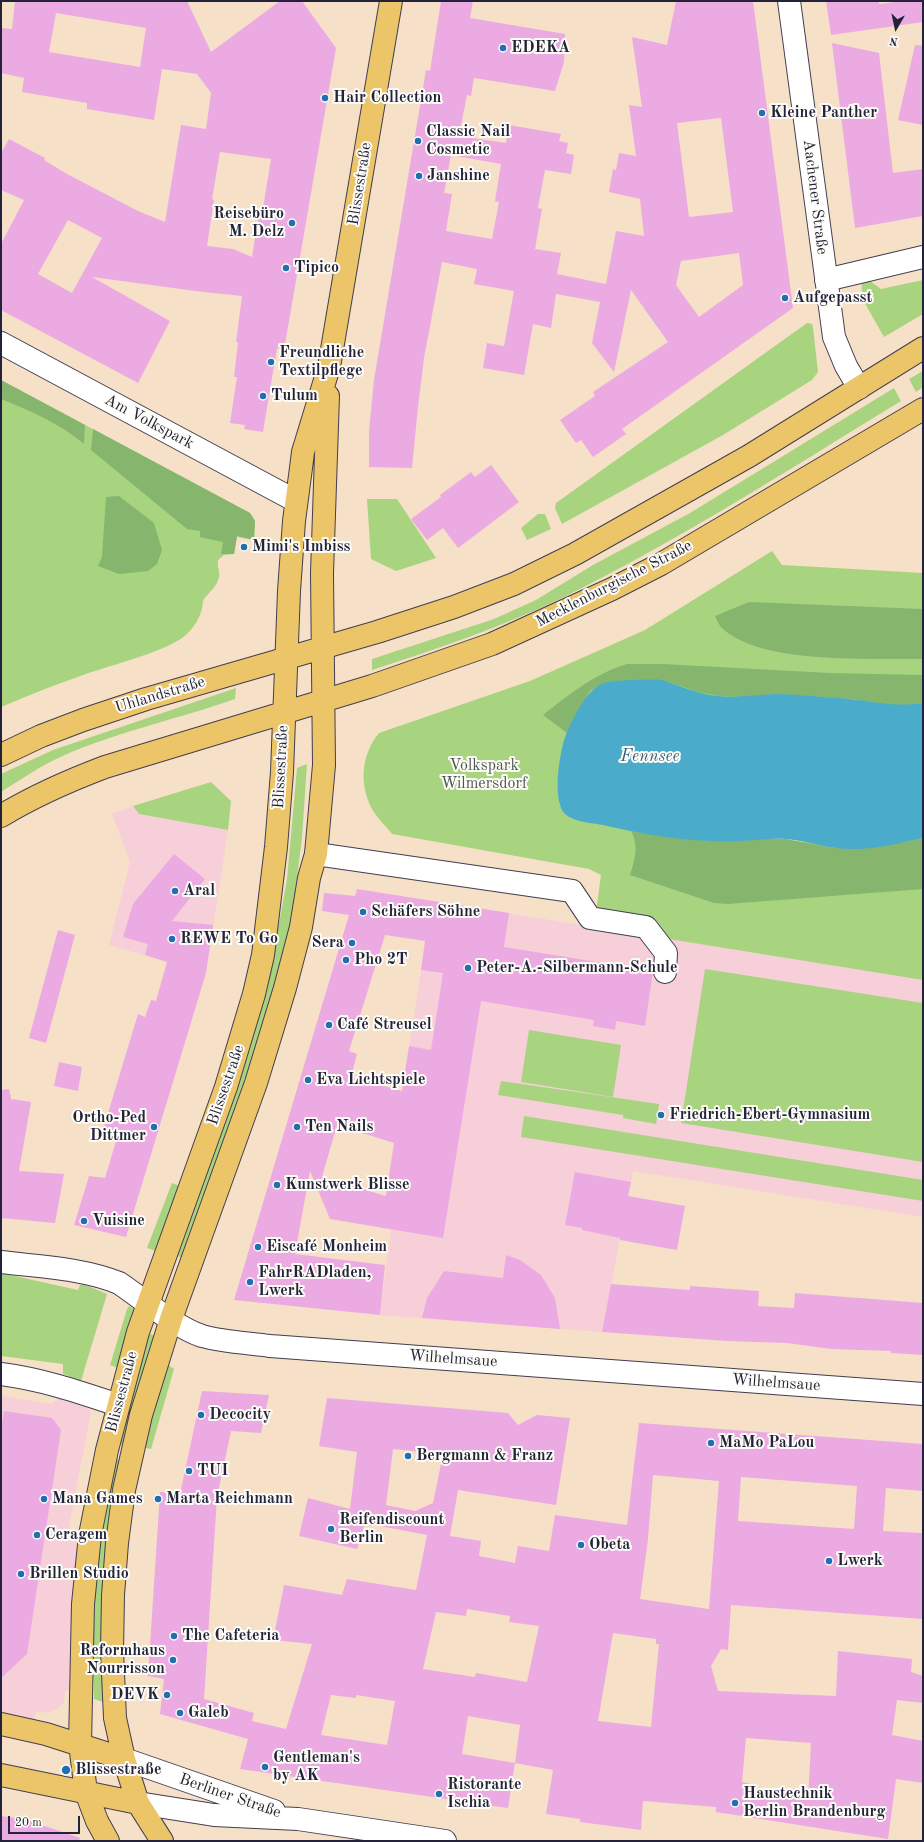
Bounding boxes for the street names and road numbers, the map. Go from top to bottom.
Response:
street label: Aachener Straße [798,138,832,256]
street label: Blissestraße [344,141,376,227]
street label: Am Volkspark [101,390,197,454]
street label: Mecklenburgische Straße [533,536,695,632]
street label: Uhlandstraße [113,672,207,718]
street label: Blissestraße [269,725,293,809]
street label: Blissestraße [203,1042,249,1128]
street label: Wilhelmsaue [408,1346,498,1372]
street label: Blissestraße [102,1349,142,1435]
street label: Wilhelmsaue [731,1370,821,1396]
street label: Berliner Straße [177,1770,283,1822]

